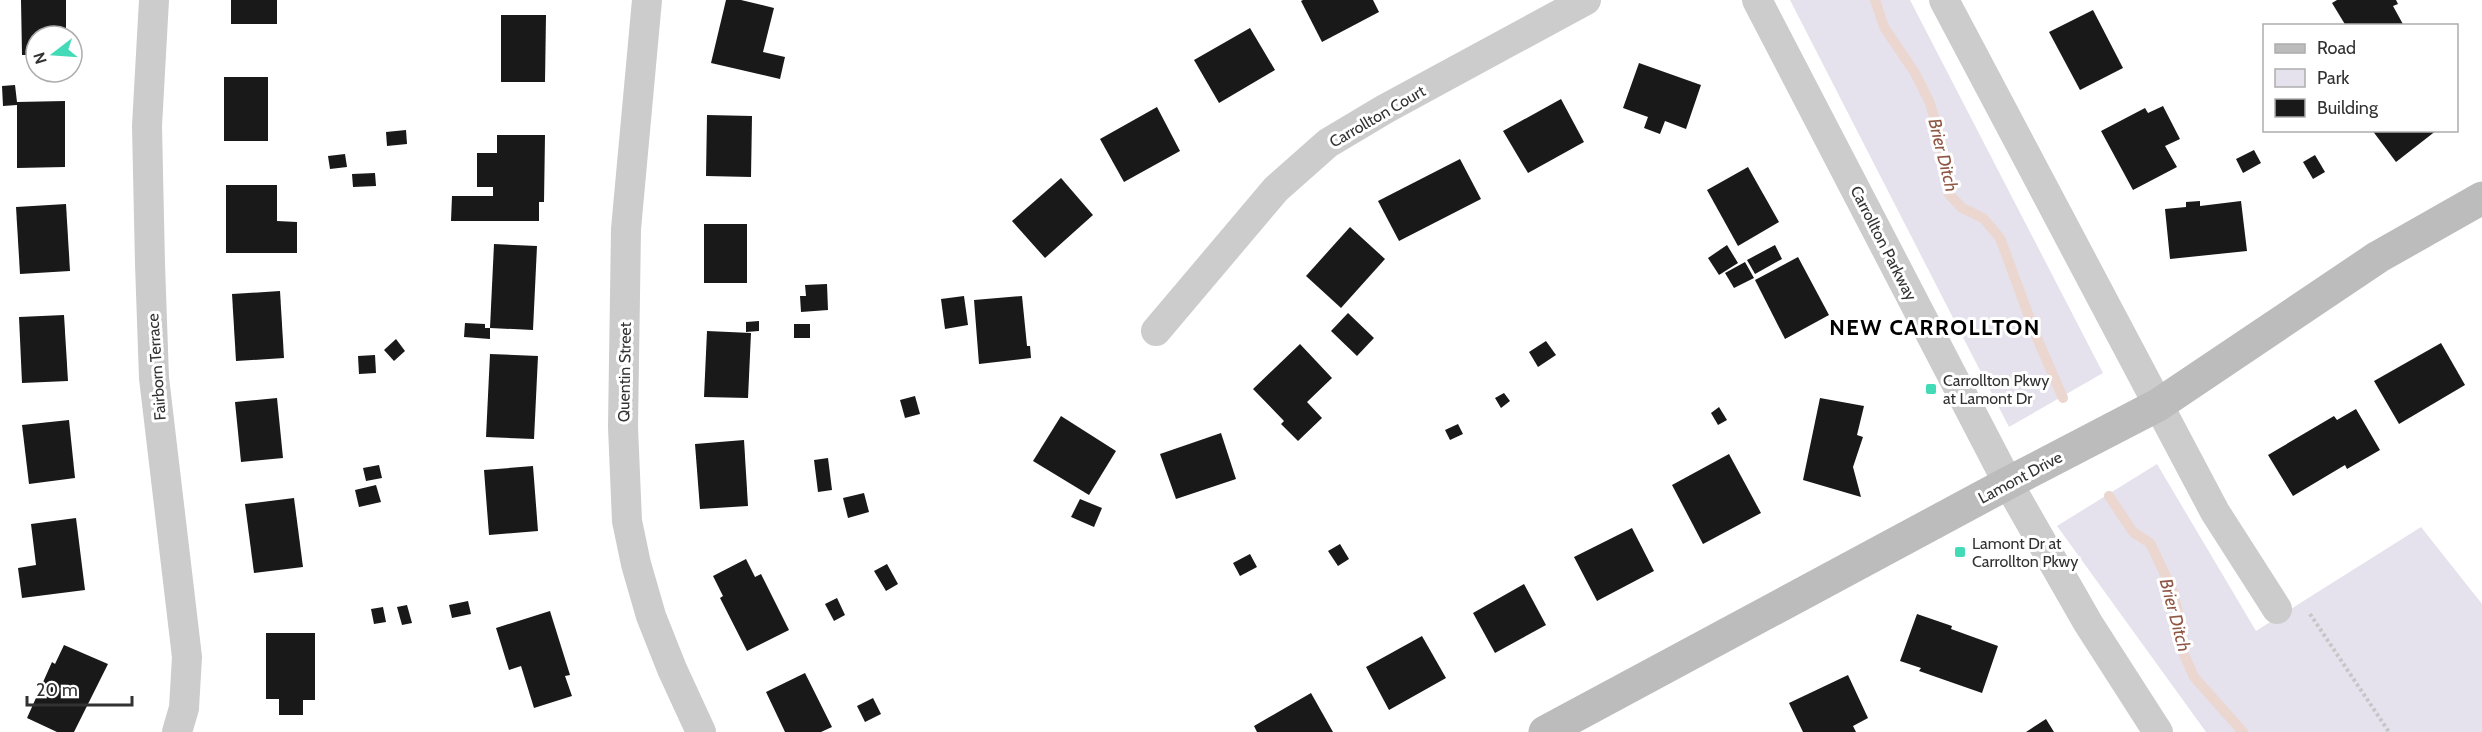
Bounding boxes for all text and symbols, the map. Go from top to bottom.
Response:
north arrow [24,24,84,84]
legend [2263,24,2458,132]
text: Road [2317,37,2356,59]
text: N [29,50,51,66]
text: Park [2317,67,2350,89]
street label: Carrollton Court [1326,81,1429,152]
text: Building [2317,97,2379,119]
water label: Brier Ditch [1923,116,1963,194]
street label: Carrollton Parkway [1846,183,1921,304]
street label: Fairborn Terrace [143,313,170,421]
district label: NEW CARROLLTON [1829,314,2041,341]
street label: Quentin Street [614,321,635,422]
place label: Carrollton Pkwy at Lamont Dr [1943,371,2049,408]
marker: Carrollton Pkwy at Lamont Dr [1924,382,1938,396]
street label: Lamont Drive [1975,447,2065,507]
place label: Lamont Dr at Carrollton Pkwy [1972,534,2078,571]
marker: Lamont Dr at Carrollton Pkwy [1953,545,1967,559]
water label: Brier Ditch [2155,576,2195,654]
scale bar [27,669,132,707]
text: 20 m [36,679,78,701]

